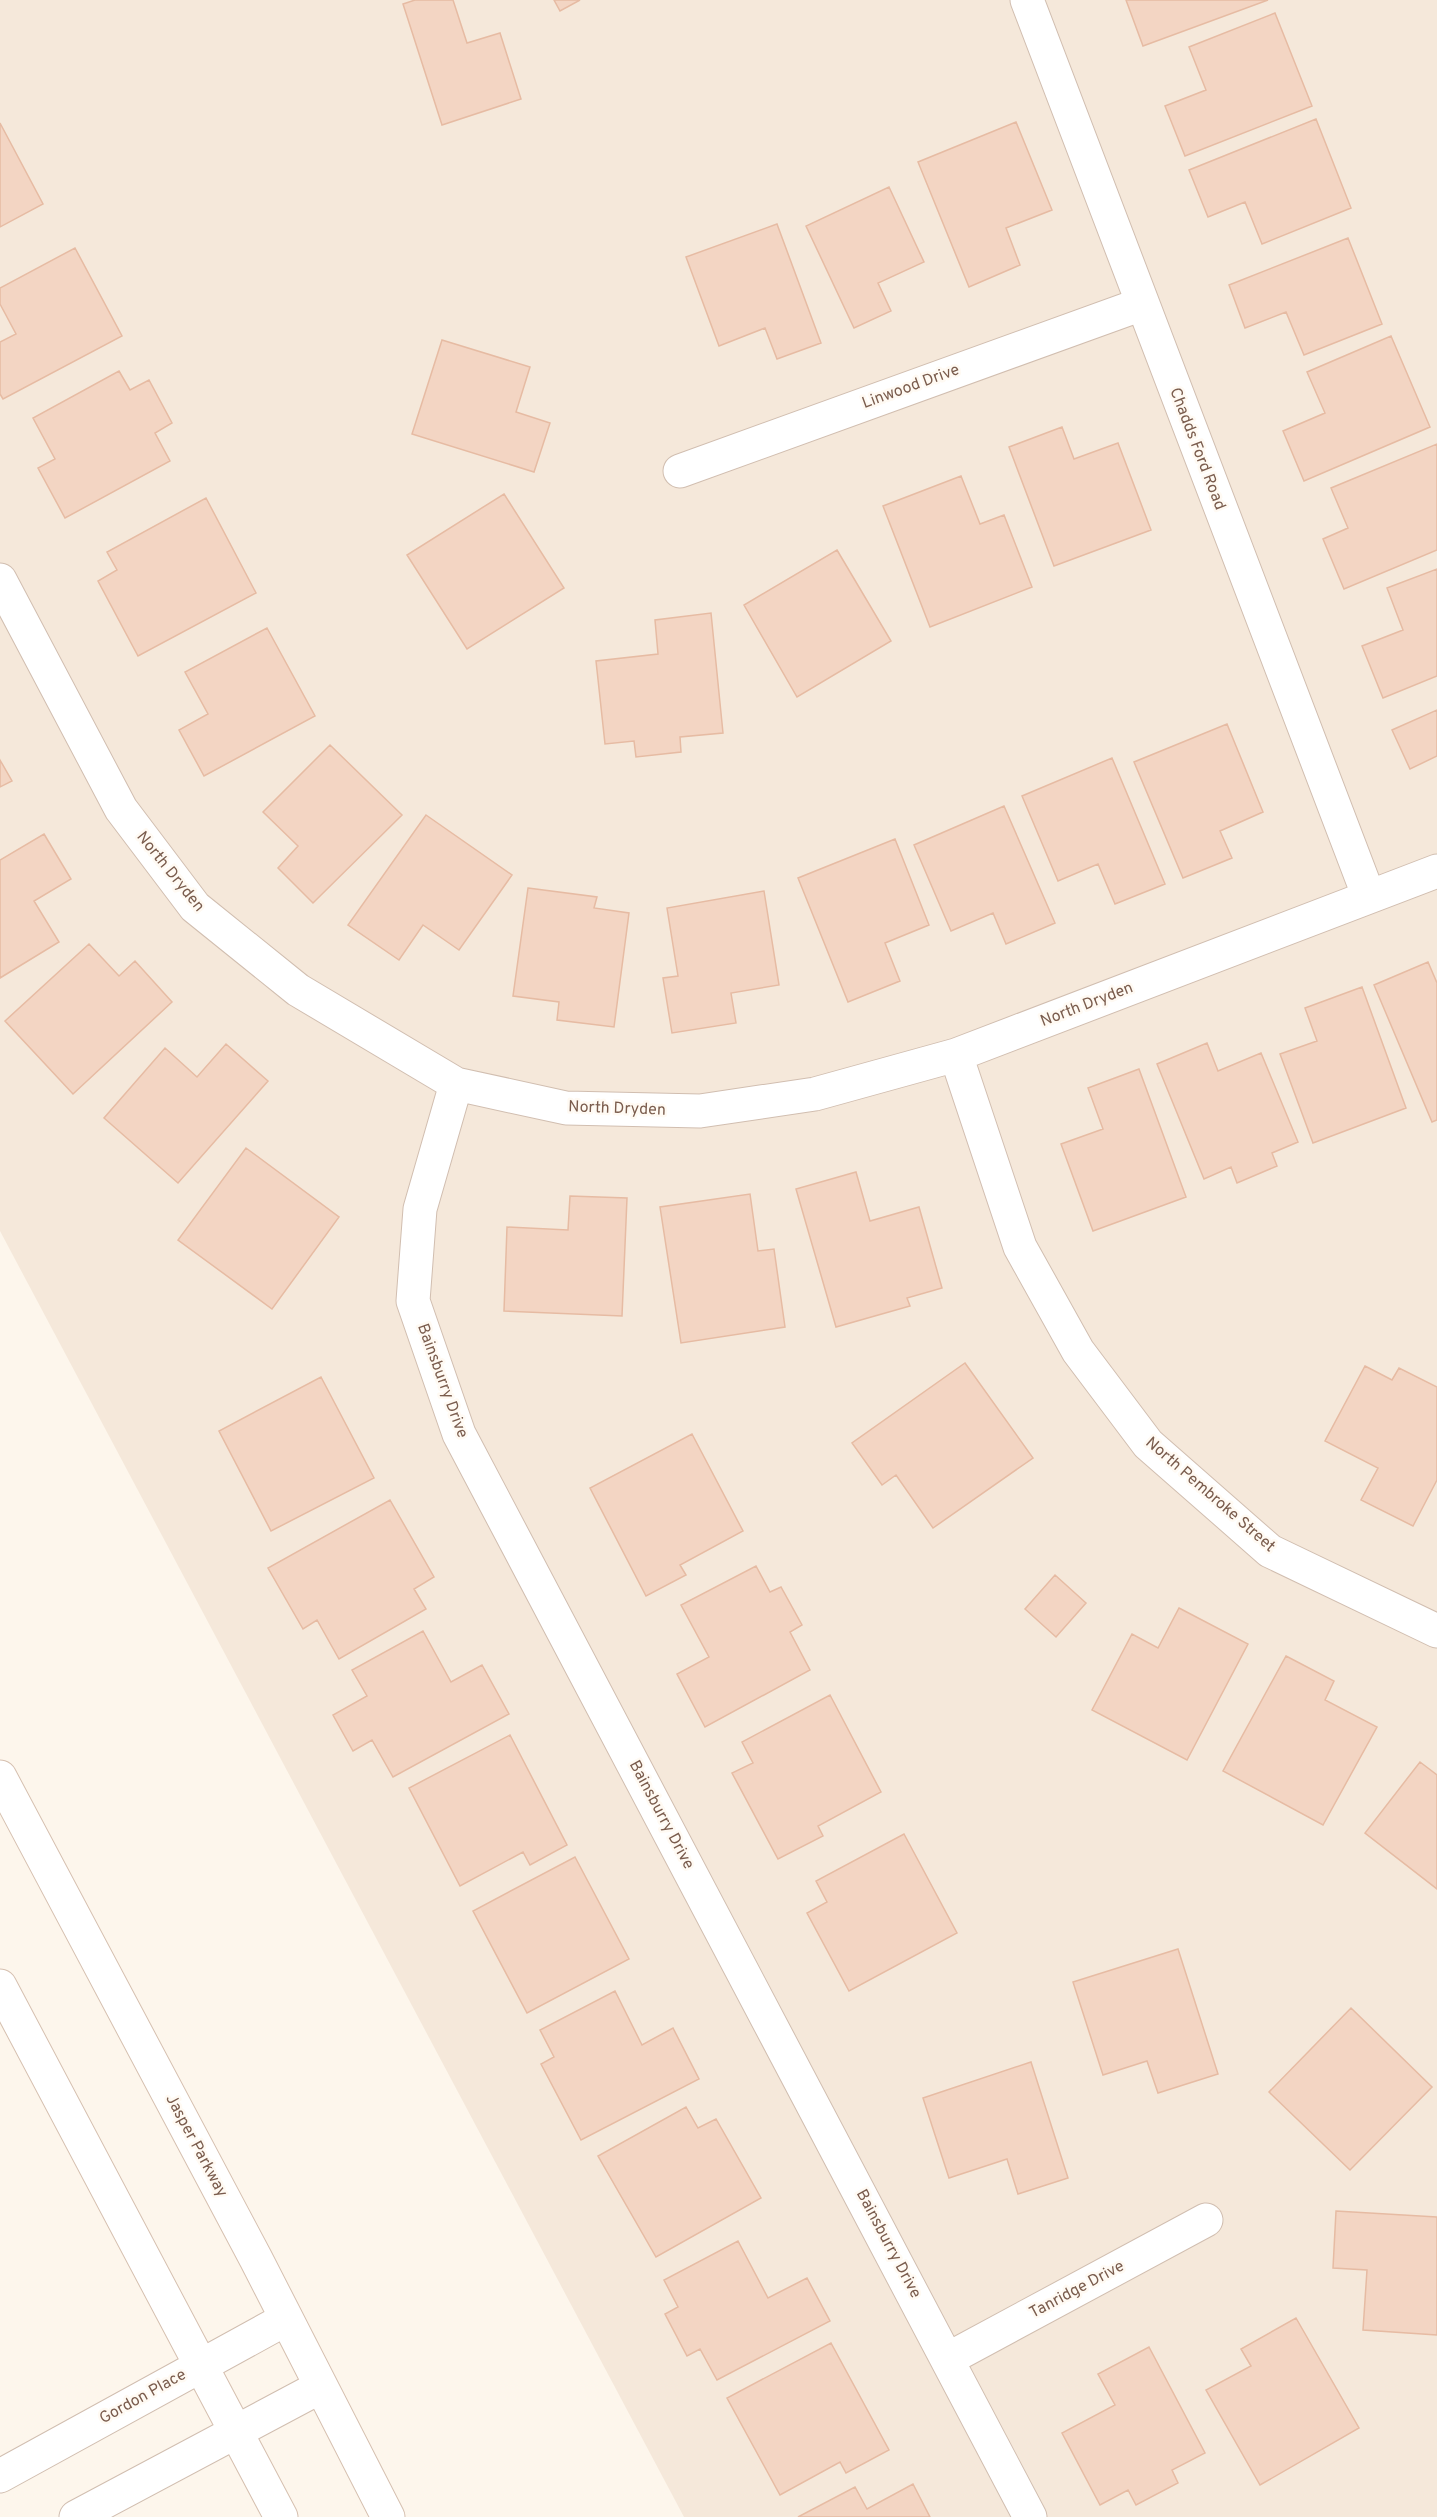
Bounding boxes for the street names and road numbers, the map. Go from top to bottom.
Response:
street label: Linwood Drive [860,360,962,414]
street label: Chadds Ford Road [1164,385,1230,513]
street label: North Dryden [131,828,209,916]
street label: North Dryden [1038,978,1136,1032]
street label: North Dryden [568,1097,666,1121]
street label: Bainsburry Drive [412,1321,472,1441]
street label: North Pembroke Street [1141,1433,1279,1557]
street label: Bainsburry Drive [624,1757,698,1873]
street label: Jasper Parkway [160,2091,232,2201]
street label: Bainsburry Drive [851,2186,925,2302]
street label: Tanridge Drive [1026,2257,1128,2323]
street label: Gordon Place [96,2365,190,2429]

